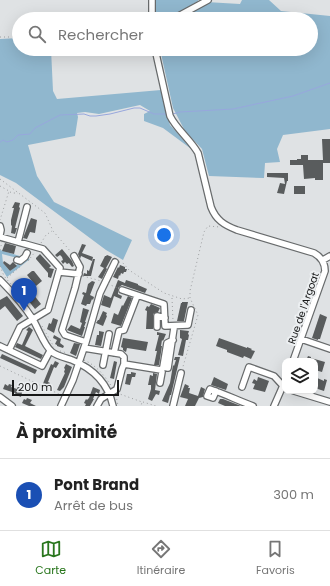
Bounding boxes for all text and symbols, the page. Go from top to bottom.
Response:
search box [12,12,318,56]
icon: search [26,23,48,45]
text: Rechercher [58,24,144,45]
your location [154,225,174,245]
street label: Rue de l'Argoat [284,270,323,346]
pin: 1 [11,278,37,311]
map controls [282,358,318,394]
button: layers [282,358,318,394]
scale bar [12,378,119,397]
text: 200 m [18,379,52,395]
text: À proximité [16,420,117,444]
text: Pont Brand [54,474,139,495]
text: 1 [27,485,31,504]
text: 300 m [273,485,314,504]
text: Arrêt de bus [54,496,133,515]
tab: Carte [35,538,66,579]
tab: Itinéraire [137,538,185,579]
tab: Favoris [256,538,295,579]

